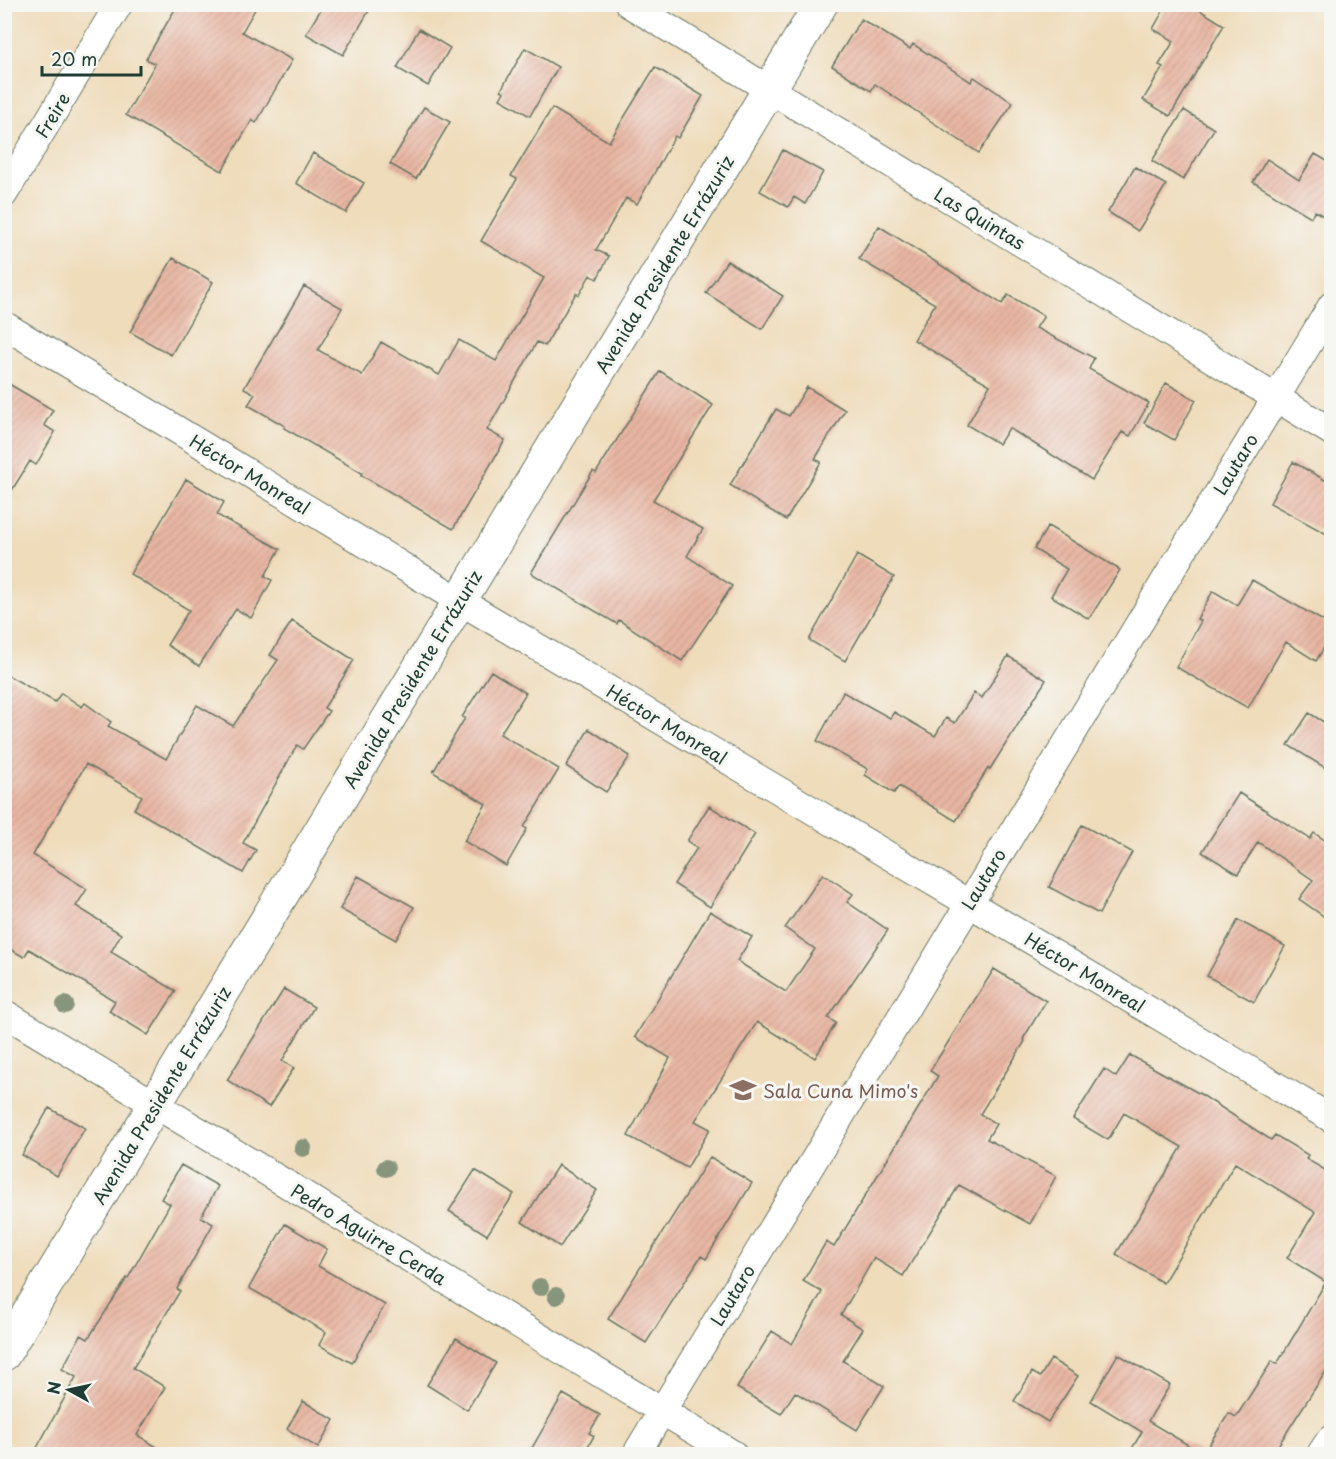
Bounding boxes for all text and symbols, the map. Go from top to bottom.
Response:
scale bar [42,39,141,77]
text: 20 m [51,45,97,72]
street label: Freire [28,87,76,143]
street label: Avenida Presidente Errázuriz [588,149,740,378]
street label: Las Quintas [929,180,1031,256]
street label: Héctor Monreal [185,427,315,521]
street label: Lautaro [1206,428,1264,500]
street label: Avenida Presidente Errázuriz [336,564,488,793]
street label: Héctor Monreal [602,677,732,771]
street label: Lautaro [954,843,1012,915]
street label: Héctor Monreal [1020,925,1150,1019]
street label: Avenida Presidente Errázuriz [85,980,237,1209]
school or university icon: Sala Cuna Mimo's [728,1075,758,1105]
place label: Sala Cuna Mimo's [763,1077,918,1104]
street label: Pedro Aguirre Cerda [286,1177,452,1292]
street label: Lautaro [703,1259,761,1331]
north arrow [39,1360,99,1420]
text: N [40,1380,66,1396]

